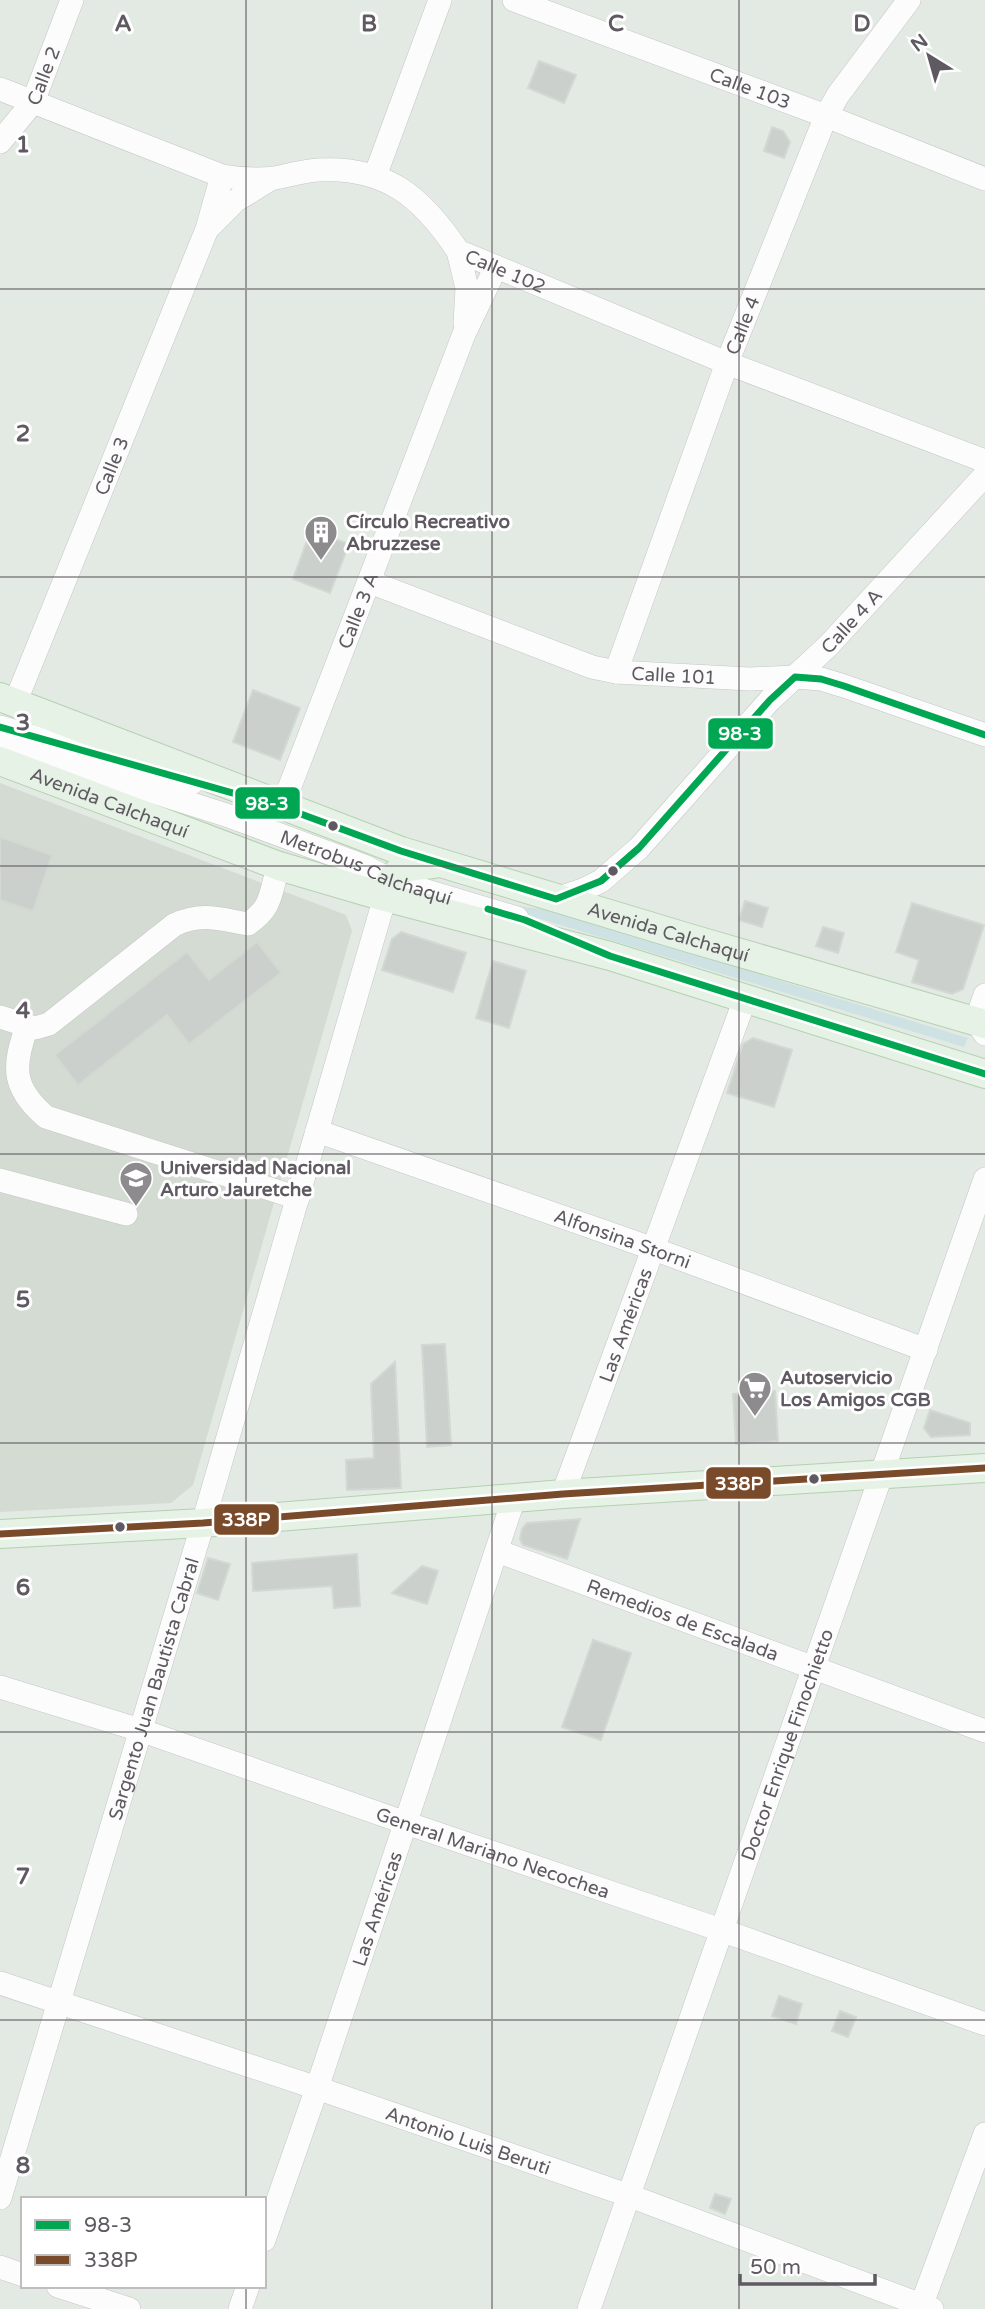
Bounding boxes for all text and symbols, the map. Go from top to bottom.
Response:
text: A [114,10,132,38]
text: B [361,10,377,38]
text: C [608,10,624,38]
text: D [853,10,871,38]
north arrow [894,21,964,91]
text: N [907,30,932,57]
street label: Calle 2 [23,44,65,109]
street label: Calle 103 [706,64,793,114]
text: 1 [16,131,30,159]
street label: Calle 102 [462,245,548,298]
street label: Calle 4 [721,293,765,358]
text: 2 [16,420,30,448]
street label: Calle 3 [90,434,134,499]
place label: Círculo Recreativo Abruzzese [346,511,510,555]
building icon: Círculo Recreativo Abruzzese [302,513,340,562]
street label: Calle 3 A [334,569,383,652]
street label: Calle 4 A [817,585,887,659]
street label: Calle 101 [631,663,717,689]
text: 3 [16,709,30,737]
line badge: 98-3 [707,717,774,750]
text: 98-3 [718,723,762,745]
street label: Avenida Calchaquí [27,763,192,843]
line badge: 98-3 [234,786,301,820]
text: 98-3 [245,793,289,815]
unlabelled marker [326,819,340,833]
street label: Metrobus Calchaquí [277,826,454,910]
unlabelled marker [606,864,620,878]
street label: Avenida Calchaquí [585,898,752,967]
text: 4 [16,997,31,1025]
place label: Universidad Nacional Arturo Jauretche [160,1157,351,1201]
school or university icon: Universidad Nacional Arturo Jauretche [117,1159,155,1208]
street label: Alfonsina Storni [551,1205,694,1274]
street label: Las Américas [595,1265,657,1385]
text: 5 [16,1286,30,1314]
place label: Autoservicio Los Amigos CGB [780,1367,931,1412]
supermarket icon: Autoservicio Los Amigos CGB [736,1369,774,1418]
line badge: 338P [705,1466,772,1500]
unlabelled marker [807,1472,821,1486]
text: 338P [715,1473,764,1495]
line badge: 338P [213,1503,280,1536]
text: 338P [222,1509,271,1531]
unlabelled marker [113,1520,127,1534]
street label: Sargento Juan Bautista Cabral [104,1555,204,1823]
text: 6 [16,1574,30,1602]
street label: Remedios de Escalada [584,1575,781,1666]
street label: Doctor Enrique Finochietto [737,1626,838,1864]
street label: General Mariano Necochea [373,1803,612,1903]
street label: Las Américas [348,1849,407,1969]
text: 7 [16,1863,30,1891]
street label: Antonio Luis Beruti [383,2103,553,2180]
text: 8 [16,2152,30,2180]
legend [21,2197,266,2288]
text: 98-3 [84,2213,132,2238]
scale bar [740,2242,875,2286]
text: 338P [84,2248,138,2273]
text: 50 m [750,2255,801,2280]

